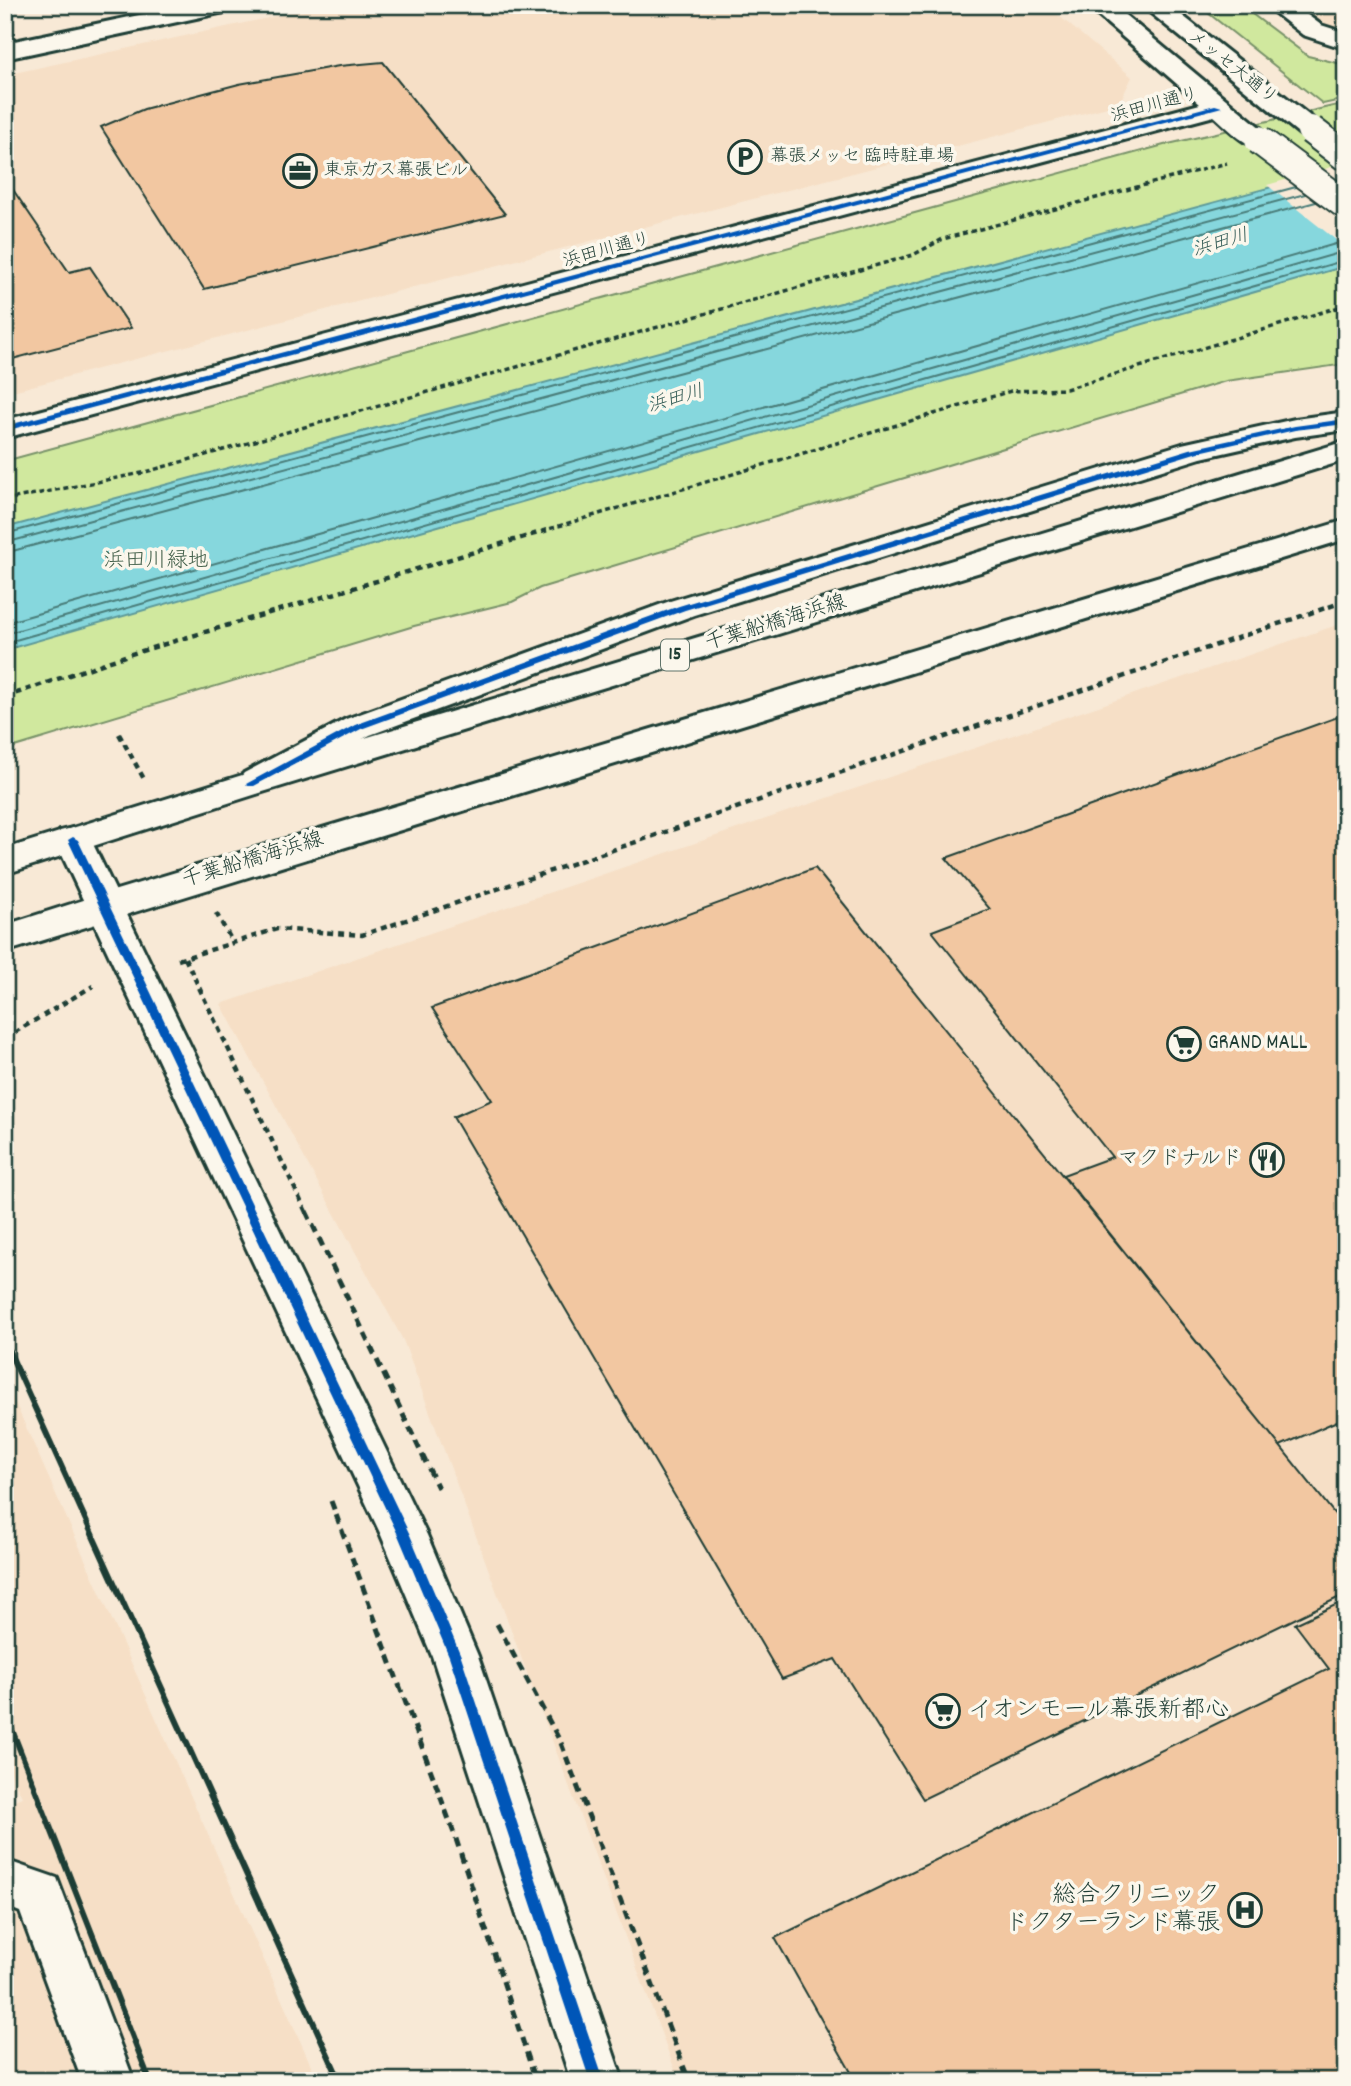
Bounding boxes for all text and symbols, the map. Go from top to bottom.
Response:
street label: メッセ大通り [1182,25,1282,111]
street label: 浜田川通り [1108,82,1202,130]
parking icon: 幕張メッセ 臨時駐車場 [726,138,764,176]
place label: 幕張メッセ 臨時駐車場 [770,145,954,170]
office icon: 東京ガス幕張ビル [281,152,319,190]
place label: 東京ガス幕張ビル [324,159,468,184]
water label: 浜田川 [1190,223,1252,265]
street label: 浜田川通り [560,227,654,275]
water label: 浜田川 [645,379,707,421]
park label: 浜田川緑地 [104,547,209,577]
street label: 千葉船橋海浜線 [701,588,851,660]
road number: 15 [661,640,689,670]
street label: 千葉船橋海浜線 [178,825,328,897]
supermarket icon: GRAND MALL [1165,1025,1203,1063]
place label: GRAND MALL [1208,1029,1308,1059]
restaurant icon: マクドナルド [1248,1141,1286,1179]
place label: マクドナルド [1118,1145,1242,1175]
supermarket icon: イオンモール幕張新都心 [924,1692,962,1730]
place label: イオンモール幕張新都心 [968,1694,1230,1728]
place label: 総合クリニック ドクターランド幕張 [1004,1879,1220,1941]
hospital icon: 総合クリニック ドクターランド幕張 [1226,1891,1264,1929]

